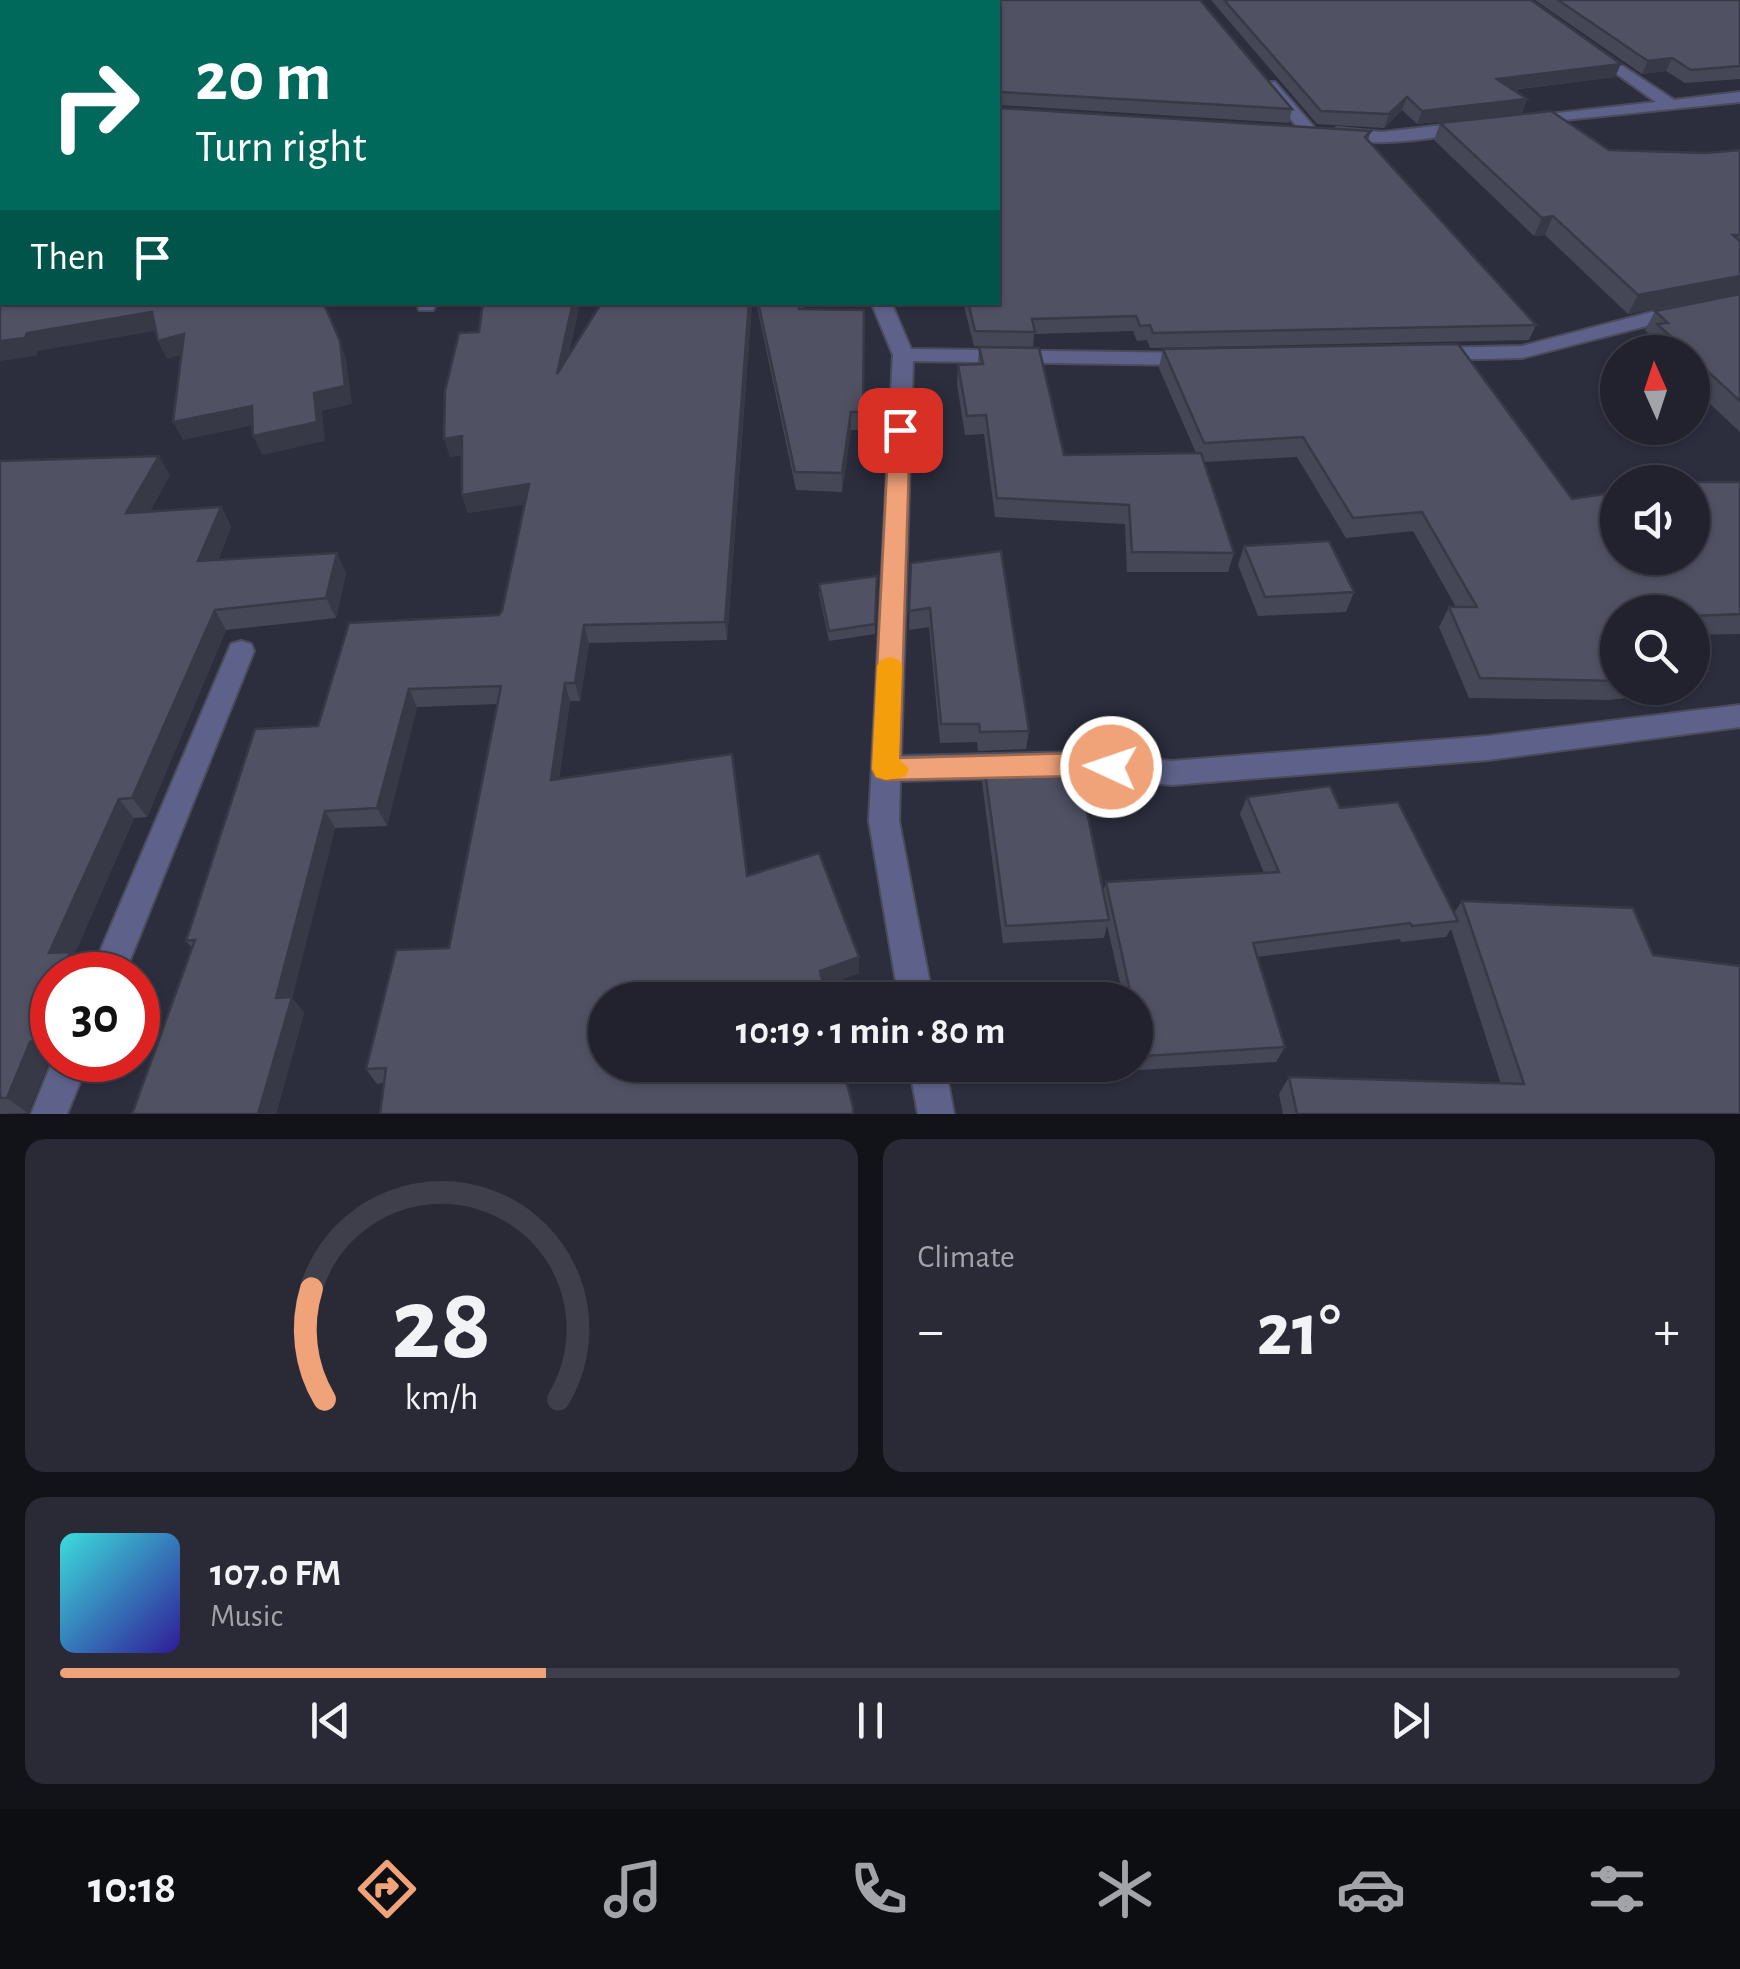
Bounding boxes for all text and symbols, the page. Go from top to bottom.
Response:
icon: right [30,40,160,170]
text: 20 m [195,43,332,113]
text: Turn right [195,125,367,170]
icon: arrive [125,230,180,285]
text: Then [30,239,105,277]
north arrow [1600,335,1710,445]
map controls [1600,335,1710,705]
pin [858,388,943,473]
icon: arrive [873,403,928,458]
button: sound [1600,465,1710,575]
button: search [1600,595,1710,705]
position arrow [1059,715,1163,819]
speed limit sign: 30 [30,952,160,1082]
text: 10:19 · 1 min · 80 m [736,1013,1005,1051]
text: Climate [918,1241,1015,1273]
text: 28 [391,1274,491,1378]
text: 21° [1257,1294,1341,1369]
text: − [918,1304,944,1359]
text: + [1654,1304,1680,1359]
text: km/h [404,1380,478,1416]
text: 107.0 FM [210,1555,341,1593]
text: Music [210,1600,283,1632]
icon: previous [303,1693,358,1748]
icon: pause [843,1693,898,1748]
icon: next [1383,1693,1438,1748]
icon: directions [352,1854,422,1924]
icon: music [598,1854,668,1924]
icon: phone [844,1854,914,1924]
icon: climate [1090,1854,1160,1924]
icon: car [1336,1854,1406,1924]
icon: filters [1582,1854,1652,1924]
text: 10:18 [88,1866,176,1911]

